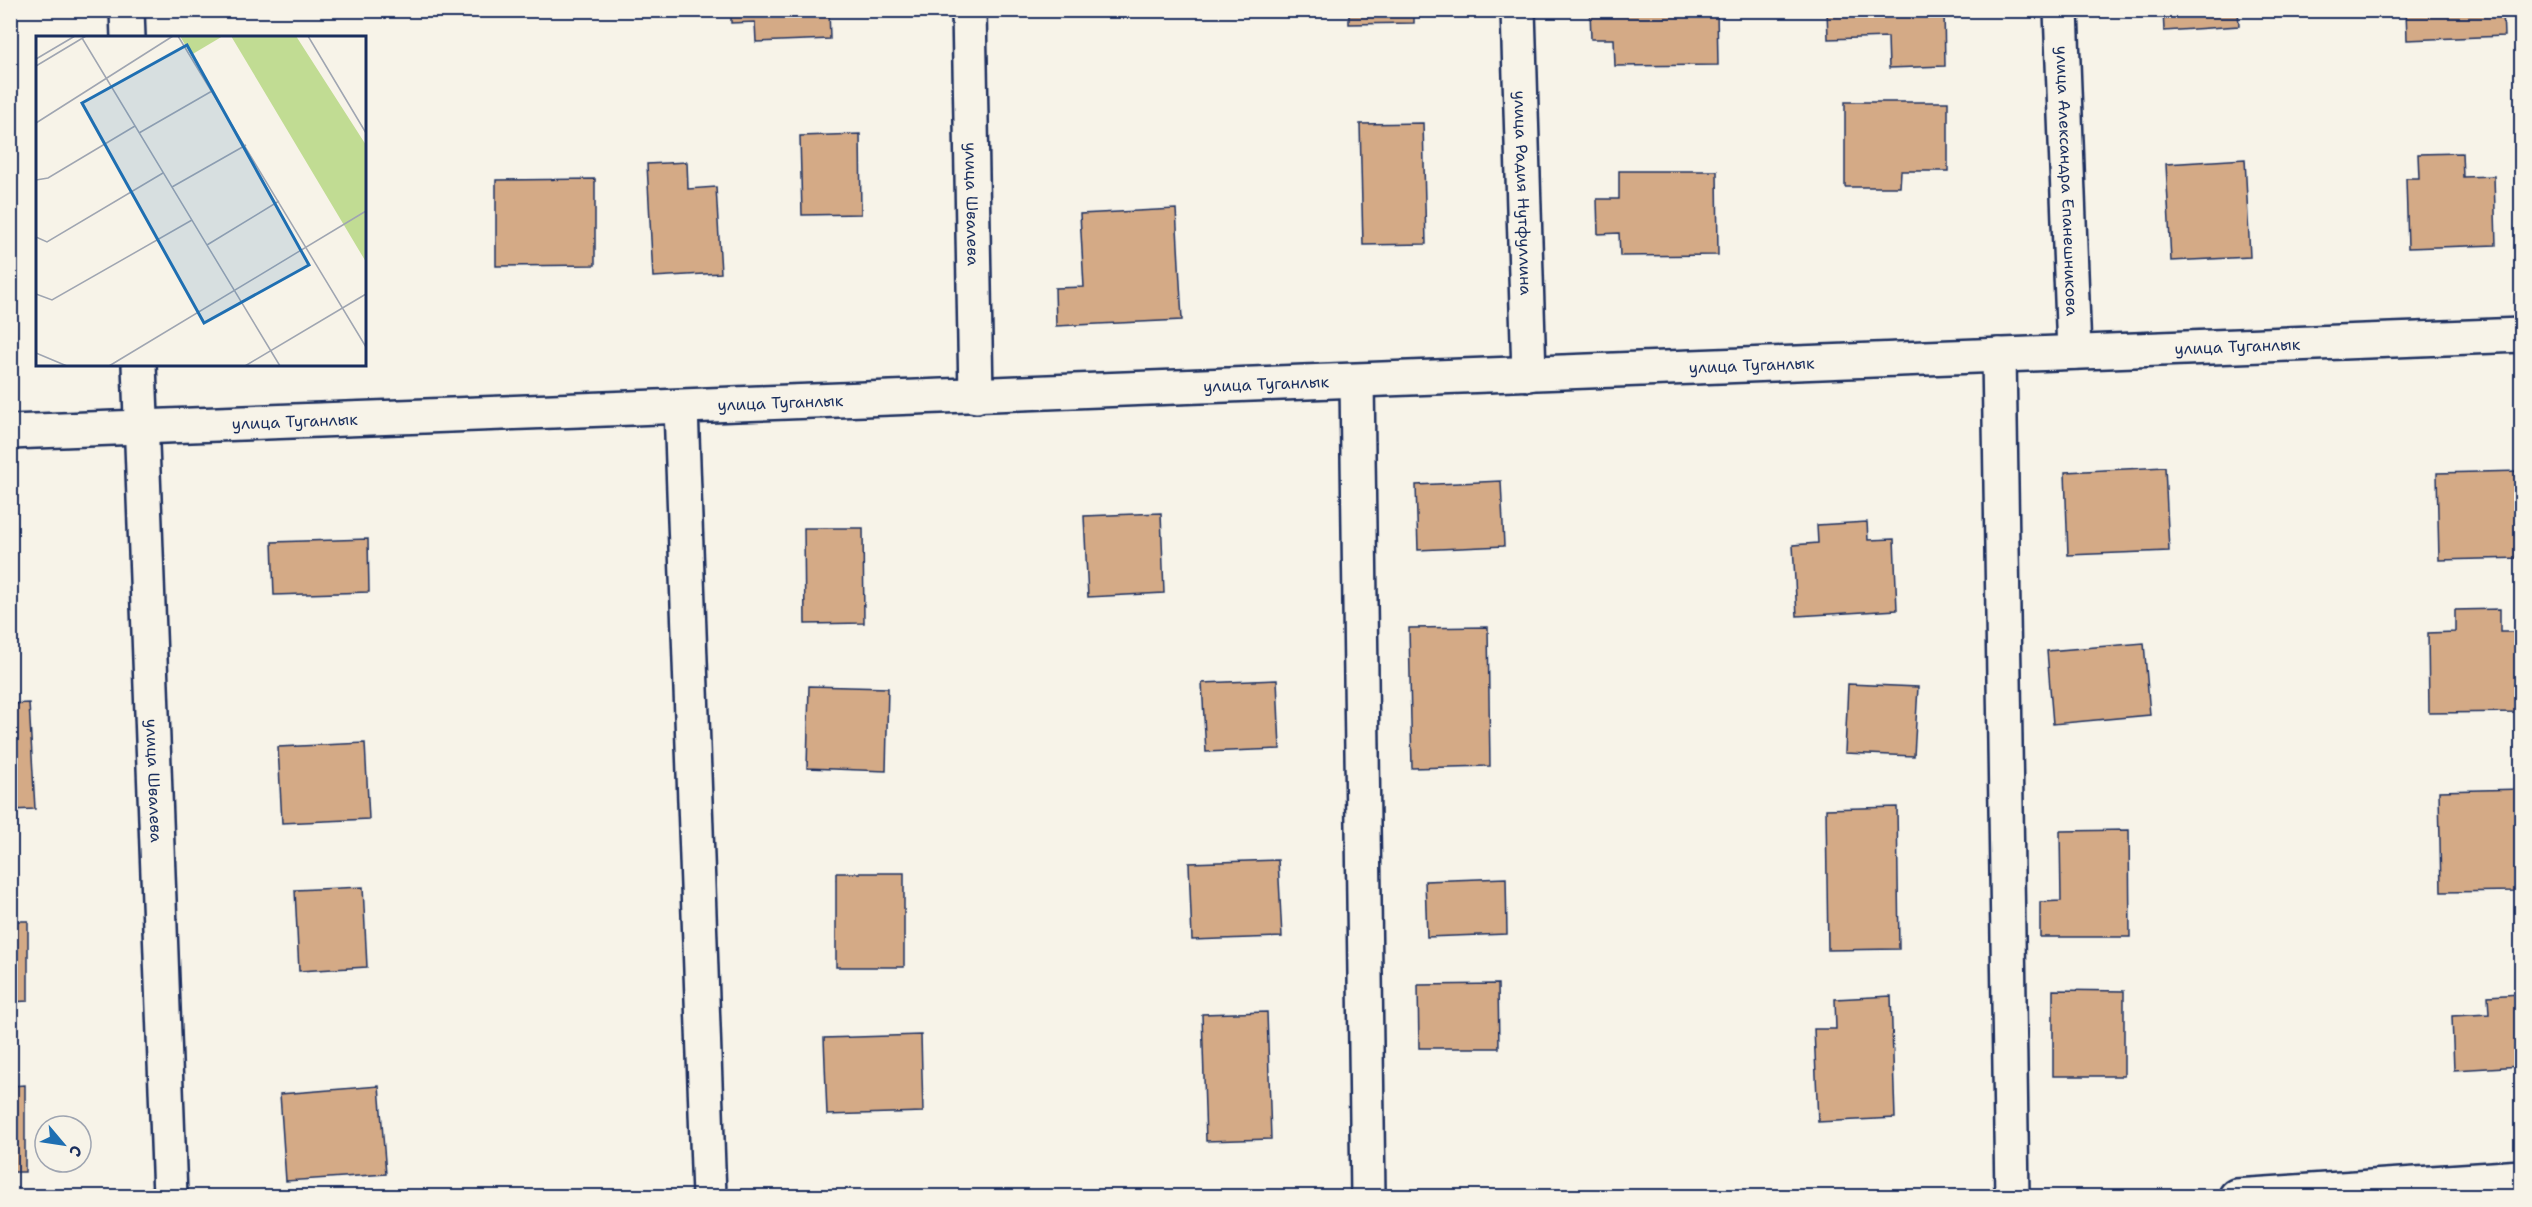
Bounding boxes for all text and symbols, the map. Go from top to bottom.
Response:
inset map [36,36,366,366]
street label: улица Александра Епанешникова [2052,45,2083,316]
street label: улица Радия Нутфуллина [1510,90,1537,296]
street label: улица Швалева [961,142,984,266]
street label: улица Туганлык [2174,333,2301,359]
street label: улица Туганлык [1688,352,1815,378]
street label: улица Туганлык [1203,371,1330,396]
street label: улица Туганлык [717,389,844,415]
street label: улица Туганлык [231,408,359,434]
street label: улица Швалева [142,718,167,843]
north arrow [33,1114,93,1174]
text: С [64,1142,87,1161]

